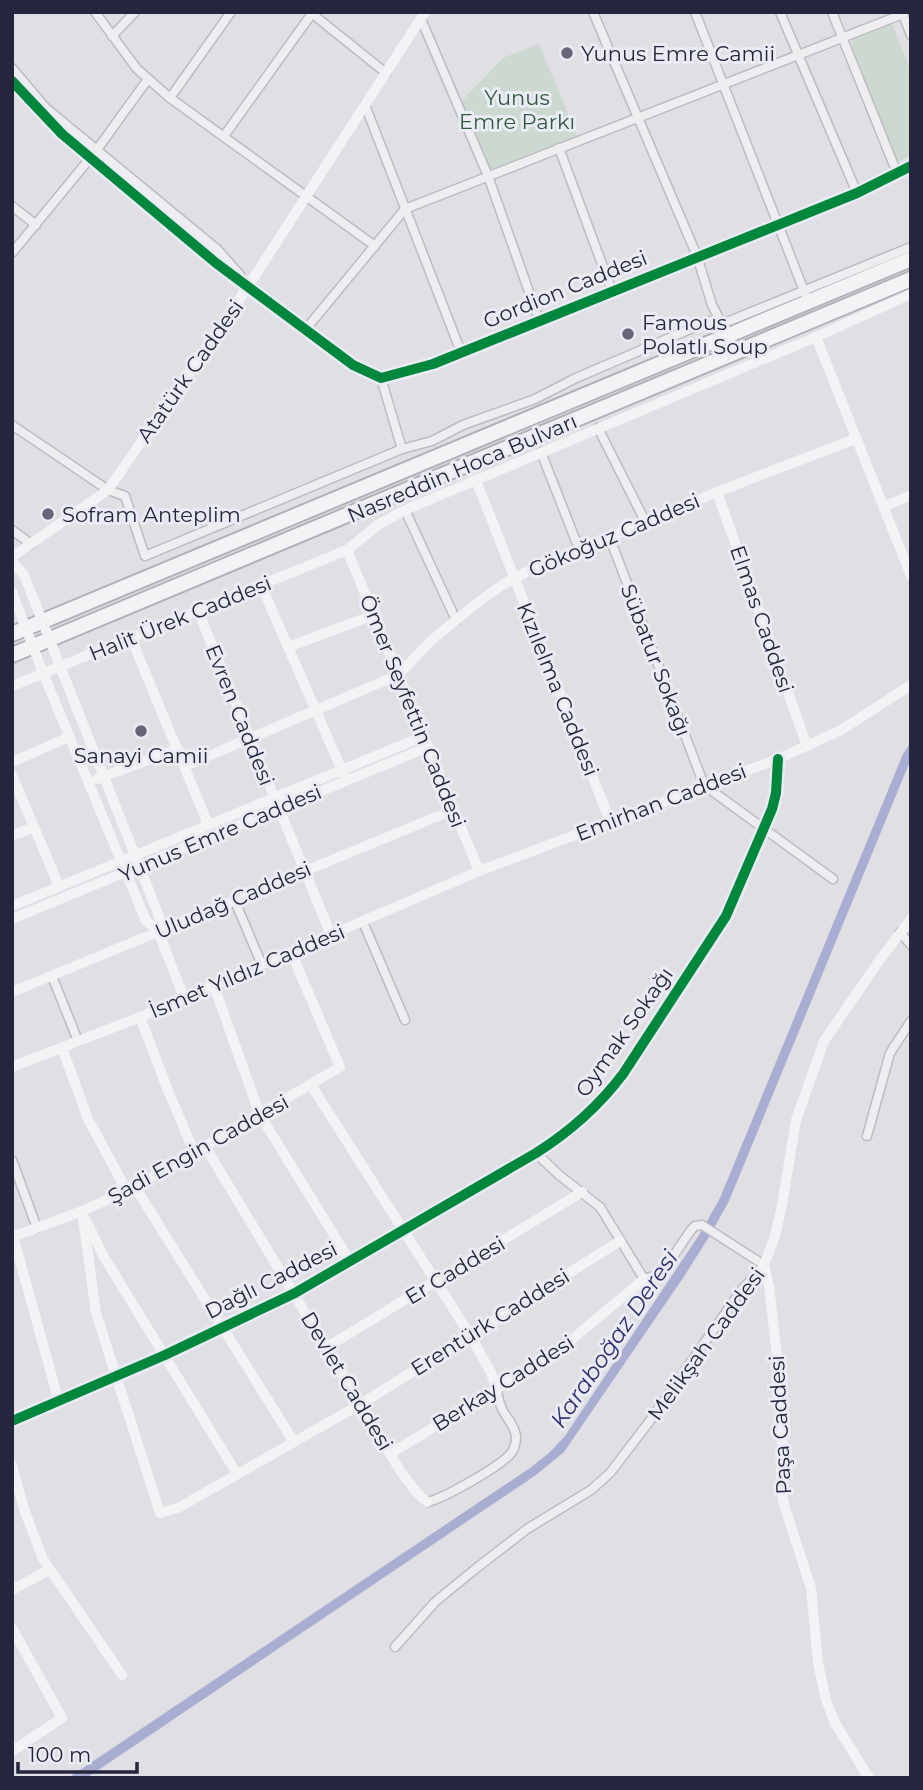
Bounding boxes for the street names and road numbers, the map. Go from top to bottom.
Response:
street label: Gordion Caddesi [479,245,651,333]
street label: Atatürk Caddesi [131,295,249,447]
street label: Nasreddin Hoca Bulvarı [343,408,581,528]
street label: Gökoğuz Caddesi [525,488,703,582]
street label: Elmas Caddesi [725,542,799,696]
street label: Halit Ürek Caddesi [85,570,275,666]
street label: Sübatur Sokağı [615,580,697,740]
street label: Ömer Seyfettin Caddesi [355,591,471,831]
street label: Kızılelma Caddesi [512,599,604,779]
street label: Evren Caddesi [200,641,280,789]
street label: Emirhan Caddesi [572,758,750,846]
street label: Yunus Emre Caddesi [115,779,325,887]
street label: Uludağ Caddesi [151,856,315,944]
street label: İsmet Yıldız Caddesi [146,919,348,1023]
street label: Oymak Sokağı [570,962,678,1102]
street label: Şadi Engin Caddesi [103,1089,293,1209]
street label: Er Caddesi [400,1230,510,1310]
street label: Dağlı Caddesi [201,1236,341,1324]
street label: Erentürk Caddesi [406,1263,574,1381]
street label: Melikşah Caddesi [642,1263,770,1425]
street label: Devlet Caddesi [296,1307,398,1455]
street label: Berkay Caddesi [428,1329,578,1437]
street label: Paşa Caddesi [764,1355,796,1495]

